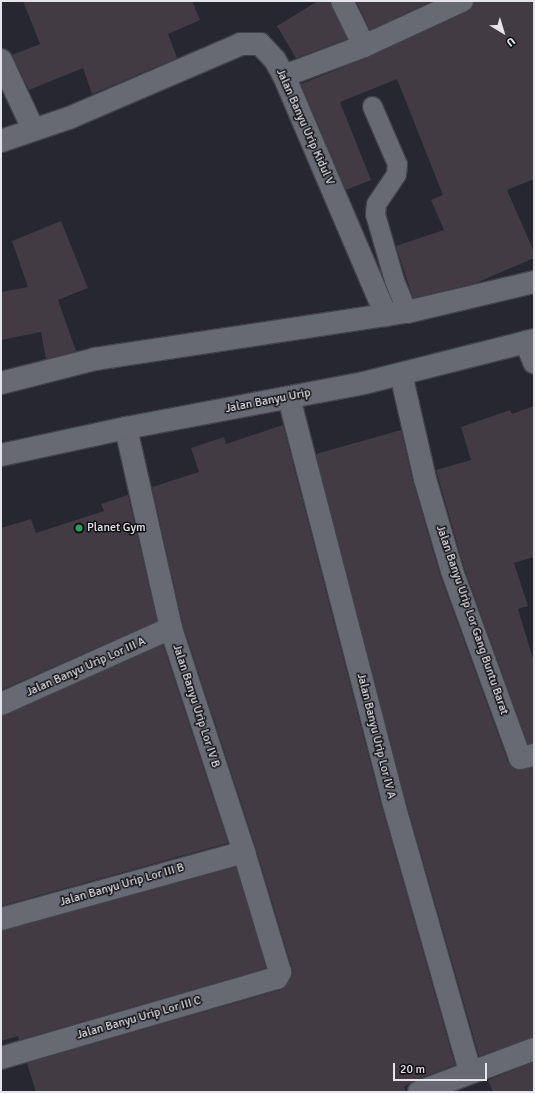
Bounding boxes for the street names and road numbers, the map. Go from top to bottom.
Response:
street label: Jalan Banyu Urip Kidul V [273,67,337,187]
street label: Jalan Banyu Urip [224,386,312,416]
street label: Jalan Banyu Urip Lor Gang Buntu Barat [433,523,511,717]
street label: Jalan Banyu Urip Lor III A [24,634,148,700]
street label: Jalan Banyu Urip Lor IV B [169,642,223,770]
street label: Jalan Banyu Urip Lor IV A [353,672,399,800]
street label: Jalan Banyu Urip Lor III B [58,860,186,910]
street label: Jalan Banyu Urip Lor III C [75,993,203,1043]

